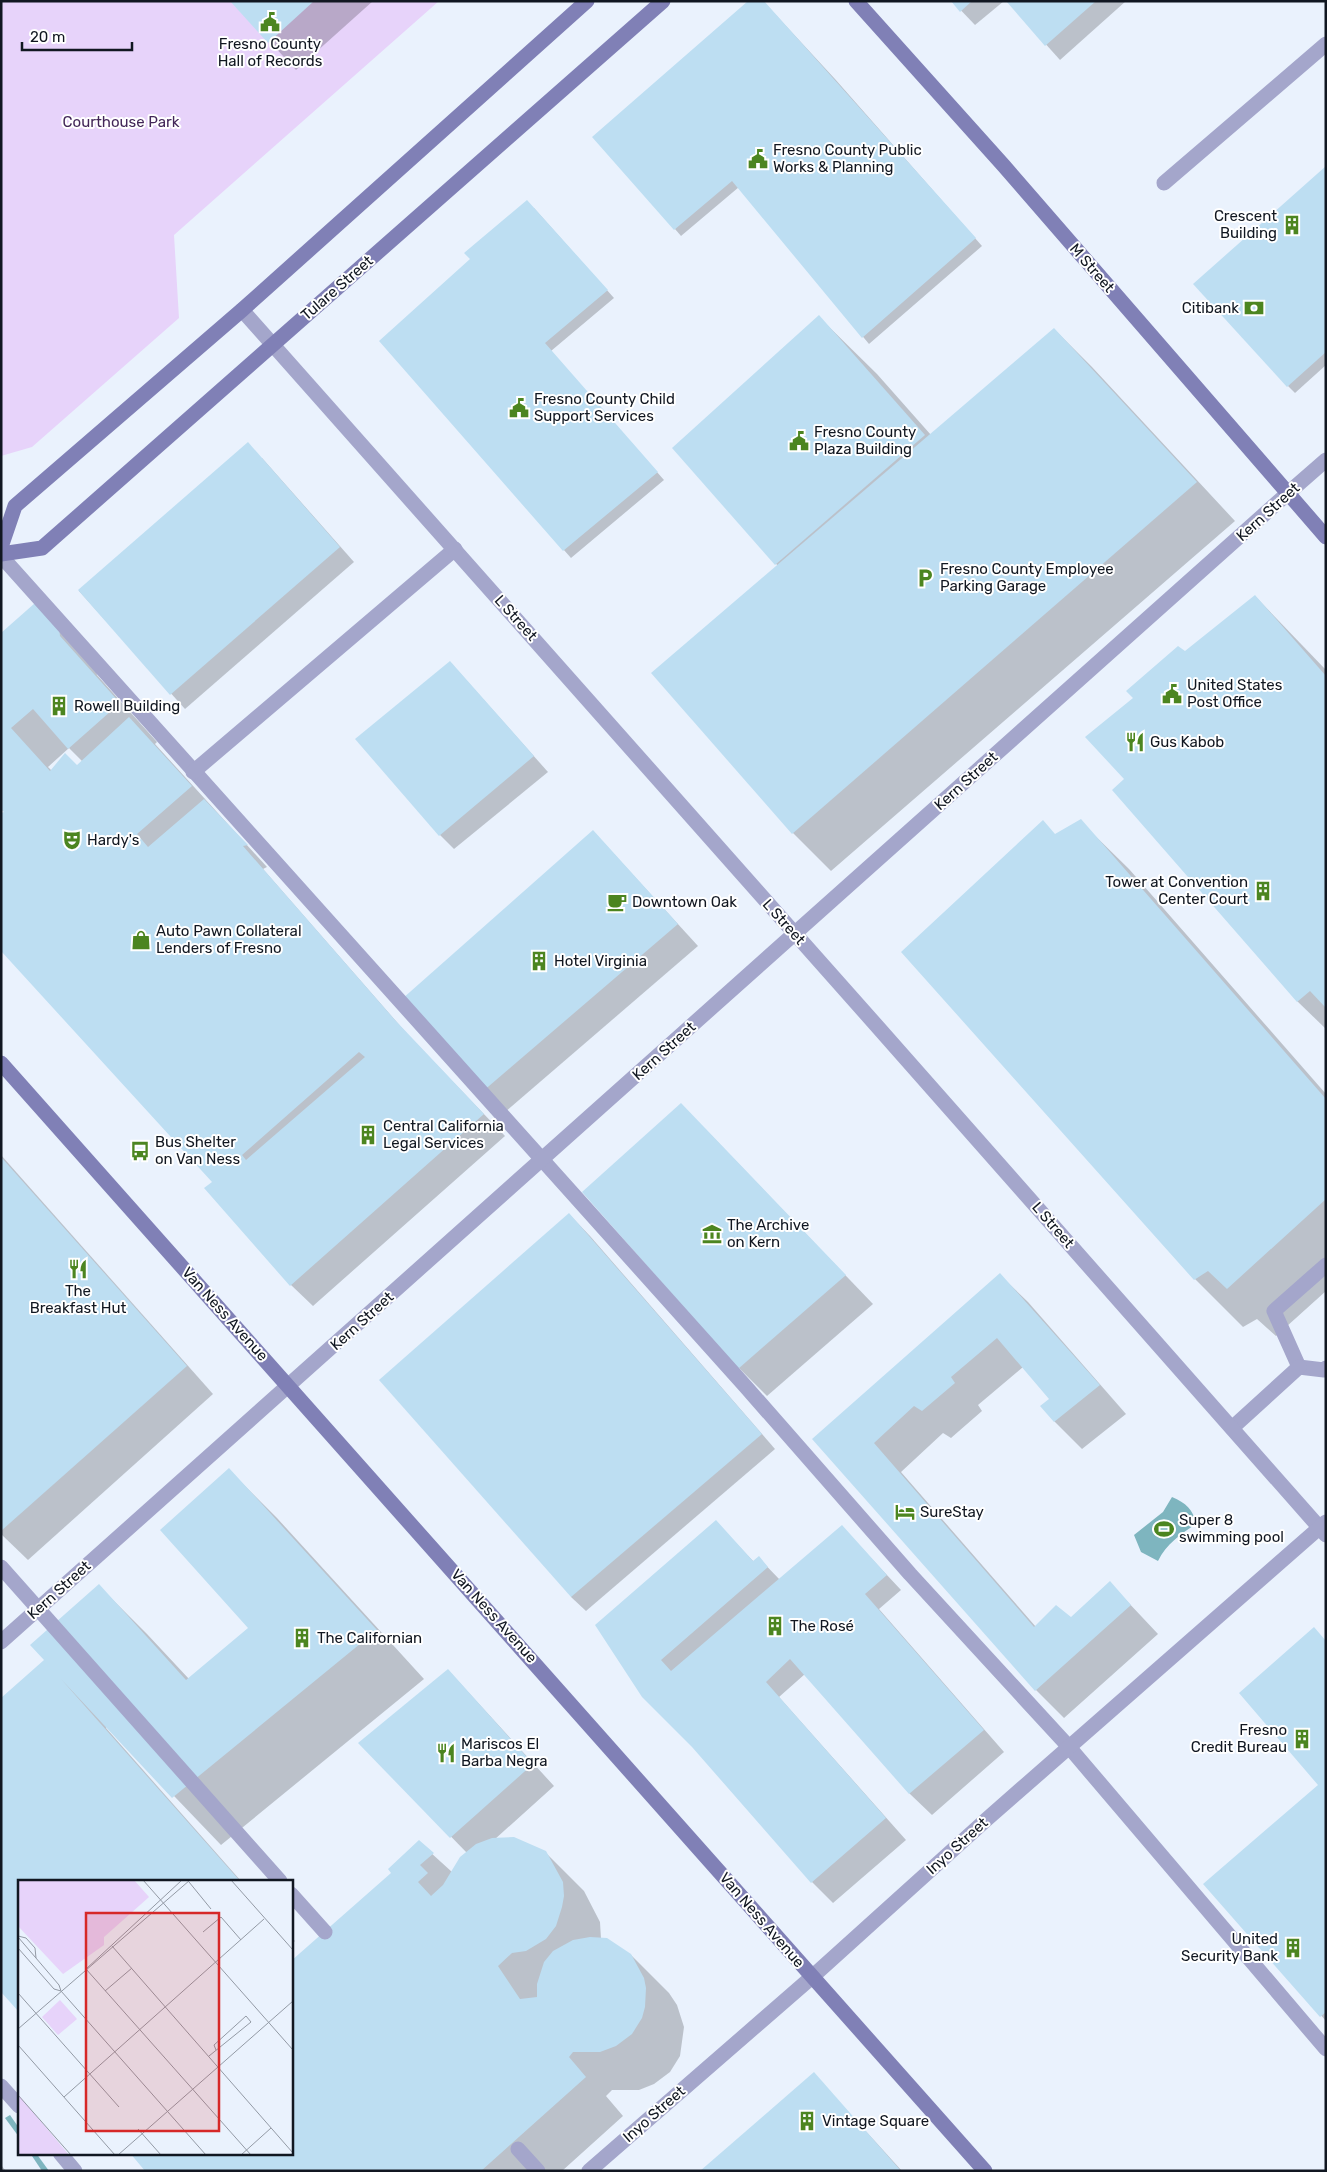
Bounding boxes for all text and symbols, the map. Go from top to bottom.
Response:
public building icon: Fresno County Hall of Records [259,11,281,33]
scale bar [22,20,132,52]
text: 20 m [30,28,65,46]
place label: Fresno County Hall of Records [218,35,323,70]
park label: Courthouse Park [63,113,180,131]
place label: Fresno County Public Works & Planning [773,141,922,176]
public building icon: Fresno County Public Works & Planning [747,148,769,170]
place label: Crescent Building [1214,207,1277,242]
building icon: Crescent Building [1281,214,1303,236]
street label: M Street [1066,240,1118,296]
street label: Tulare Street [297,252,377,324]
bank icon: Citibank [1243,297,1265,319]
place label: Citibank [1182,299,1239,317]
place label: Fresno County Child Support Services [534,390,675,425]
public building icon: Fresno County Child Support Services [508,397,530,419]
place label: Fresno County Plaza Building [814,423,916,458]
public building icon: Fresno County Plaza Building [788,430,810,452]
street label: Kern Street [1233,479,1303,545]
place label: Fresno County Employee Parking Garage [940,560,1114,595]
parking icon: Fresno County Employee Parking Garage [914,567,936,589]
street label: L Street [491,592,541,645]
place label: United States Post Office [1187,676,1283,711]
public building icon: United States Post Office [1161,683,1183,705]
building icon: Rowell Building [48,695,70,717]
place label: Rowell Building [74,697,180,715]
restaurant icon: Gus Kabob [1124,731,1146,753]
place label: Gus Kabob [1150,733,1224,751]
street label: Kern Street [931,748,1001,814]
theatre icon: Hardy's [61,829,83,851]
place label: Hardy's [87,831,140,849]
place label: Tower at Convention Center Court [1105,873,1248,908]
building icon: Tower at Convention Center Court [1252,880,1274,902]
cafe icon: Downtown Oak [606,891,628,913]
place label: Downtown Oak [632,893,737,911]
street label: L Street [759,896,809,949]
place label: Auto Pawn Collateral Lenders of Fresno [156,922,302,957]
shop icon: Auto Pawn Collateral Lenders of Fresno [130,929,152,951]
building icon: Hotel Virginia [528,950,550,972]
place label: Hotel Virginia [554,952,647,970]
street label: Kern Street [629,1018,699,1084]
place label: Central California Legal Services [383,1117,504,1152]
building icon: Central California Legal Services [357,1124,379,1146]
place label: Bus Shelter on Van Ness [155,1133,240,1168]
bus stop icon: Bus Shelter on Van Ness [129,1140,151,1162]
street label: L Street [1028,1198,1078,1252]
place label: The Archive on Kern [727,1216,809,1251]
museum icon: The Archive on Kern [701,1223,723,1245]
restaurant icon: The Breakfast Hut [67,1258,89,1280]
street label: Van Ness Avenue [178,1263,272,1365]
place label: The Breakfast Hut [30,1282,126,1317]
street label: Kern Street [327,1288,397,1354]
hotel icon: SureStay [894,1501,916,1523]
place label: SureStay [920,1503,984,1521]
place label: Super 8 swimming pool [1179,1511,1284,1546]
sports icon: Super 8 swimming pool [1153,1518,1175,1540]
street label: Kern Street [24,1557,94,1623]
street label: Van Ness Avenue [447,1565,541,1667]
building icon: The Rosé [764,1615,786,1637]
place label: The Rosé [790,1617,854,1635]
building icon: The Californian [291,1627,313,1649]
place label: The Californian [317,1629,422,1647]
place label: Fresno Credit Bureau [1191,1721,1287,1756]
building icon: Fresno Credit Bureau [1291,1728,1313,1750]
place label: Mariscos El Barba Negra [461,1735,548,1770]
restaurant icon: Mariscos El Barba Negra [435,1742,457,1764]
street label: Inyo Street [923,1814,992,1878]
street label: Van Ness Avenue [716,1869,808,1971]
inset map [18,1880,292,2154]
place label: United Security Bank [1181,1930,1278,1965]
building icon: United Security Bank [1282,1937,1304,1959]
street label: Inyo Street [619,2082,689,2146]
building icon: Vintage Square [796,2110,818,2132]
place label: Vintage Square [822,2112,929,2130]

